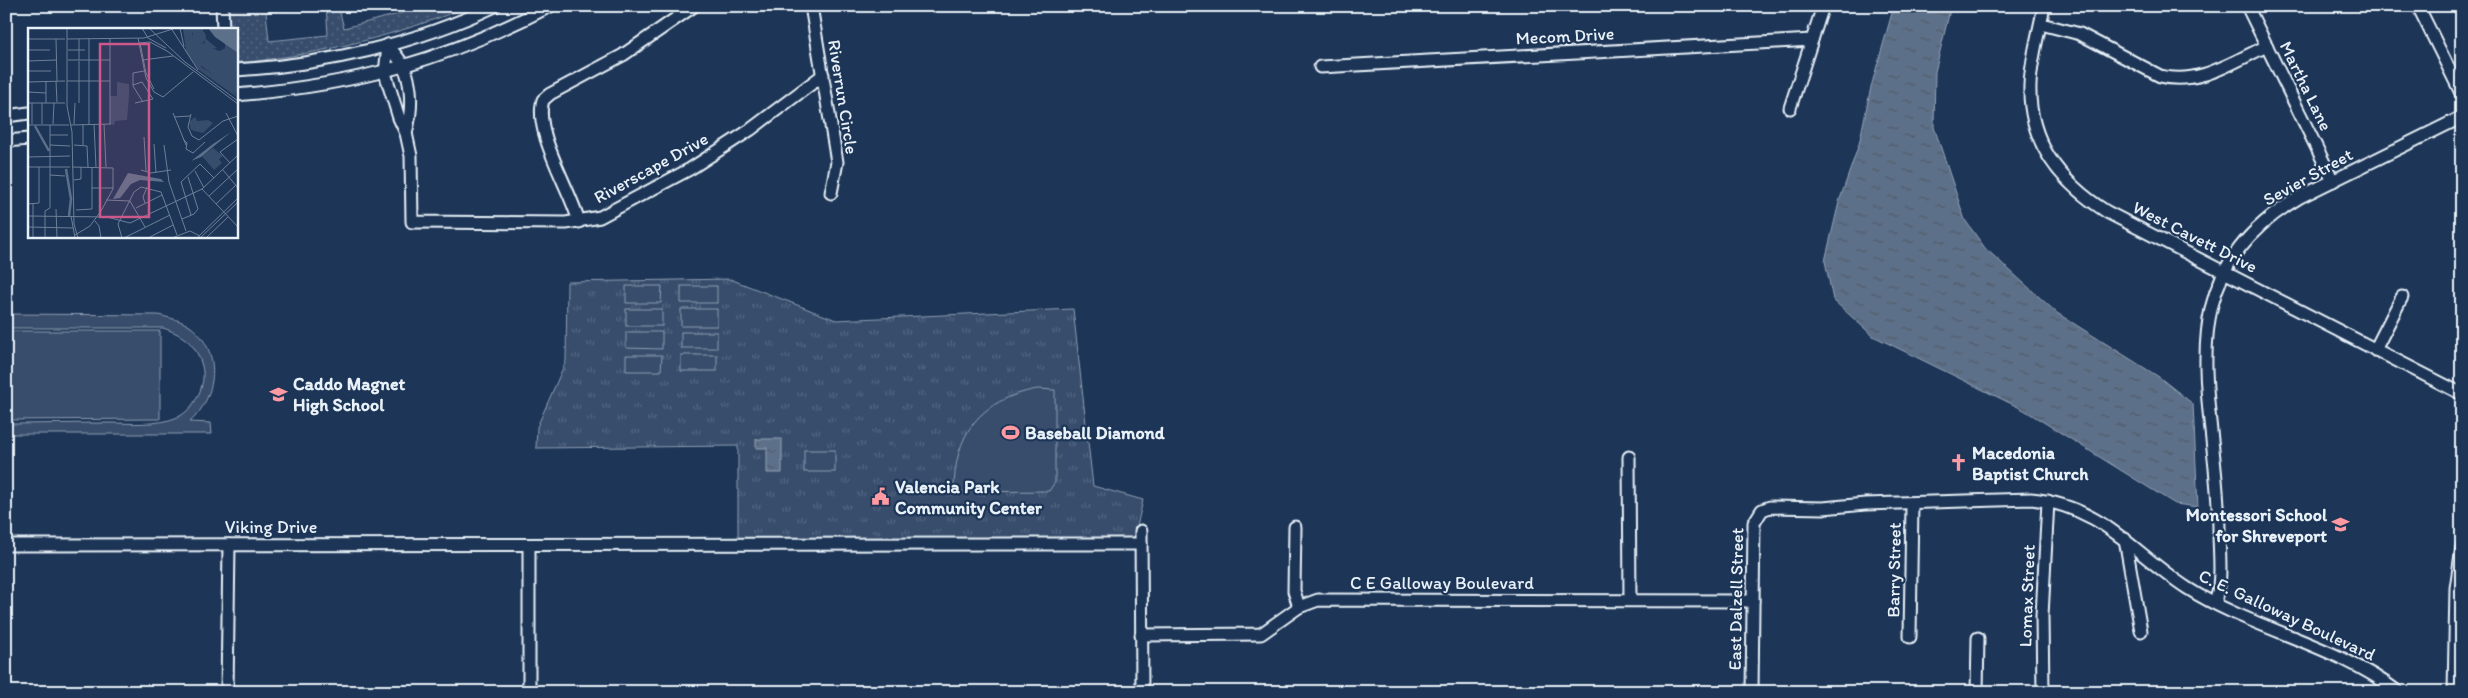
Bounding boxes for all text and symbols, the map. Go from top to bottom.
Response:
street label: Mecom Drive [1515,22,1615,50]
inset map [28,28,238,238]
street label: Riverrun Circle [823,38,863,156]
street label: Martha Lane [2275,38,2337,134]
street label: Riverscape Drive [590,128,712,208]
street label: Sevier Street [2259,143,2357,211]
street label: West Cavett Drive [2129,196,2261,278]
place label: Caddo Magnet High School [293,373,406,416]
school or university icon: Caddo Magnet High School [269,384,289,404]
place label: Baseball Diamond [1025,422,1166,444]
sports icon: Baseball Diamond [1001,423,1021,443]
place label: Macedonia Baptist Church [1972,442,2089,485]
church icon: Macedonia Baptist Church [1948,453,1968,473]
place label: Valencia Park Community Center [895,476,1043,519]
public building icon: Valencia Park Community Center [871,487,891,507]
place label: Montessori School for Shreveport [2186,504,2328,547]
school or university icon: Montessori School for Shreveport [2331,515,2351,535]
street label: Viking Drive [225,516,317,538]
street label: Barry Street [1882,522,1906,618]
street label: East Dalzell Street [1724,527,1748,671]
street label: Lomax Street [2014,544,2040,648]
street label: C. E. Galloway Boulevard [2195,564,2379,666]
street label: C E Galloway Boulevard [1350,572,1534,594]

